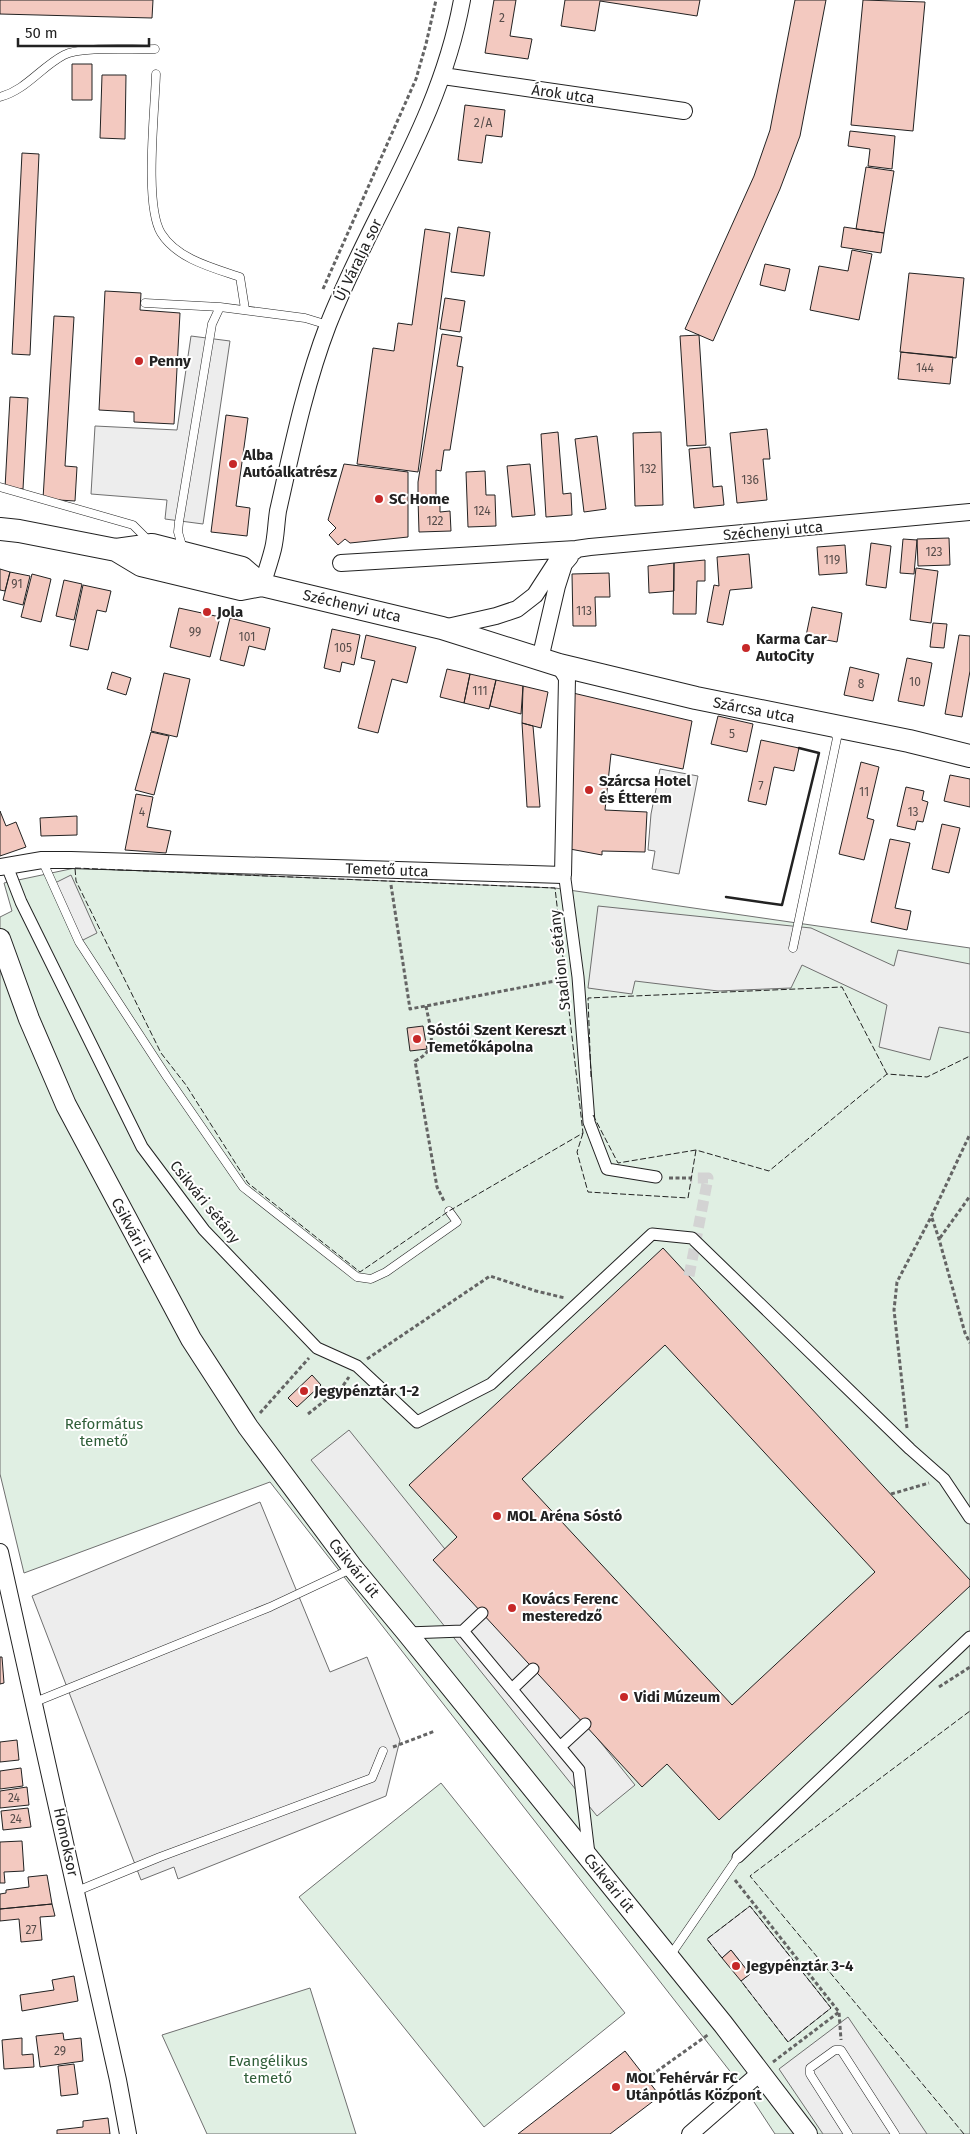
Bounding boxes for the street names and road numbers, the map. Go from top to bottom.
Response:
street label: Árok utca [530,81,596,107]
street label: Új Váralja sor [330,216,386,304]
street label: Széchenyi utca [722,518,824,544]
street label: Széchenyi utca [301,586,403,626]
street label: Szárcsa utca [711,693,797,727]
street label: Temető utca [345,860,429,880]
street label: Stadion sétány [546,908,574,1011]
street label: Csikvári sétány [166,1157,244,1247]
street label: Csikvári út [107,1195,157,1266]
street label: Csikvári út [325,1535,384,1602]
street label: Homoksor [50,1806,82,1878]
street label: Csikvári út [580,1850,639,1917]

